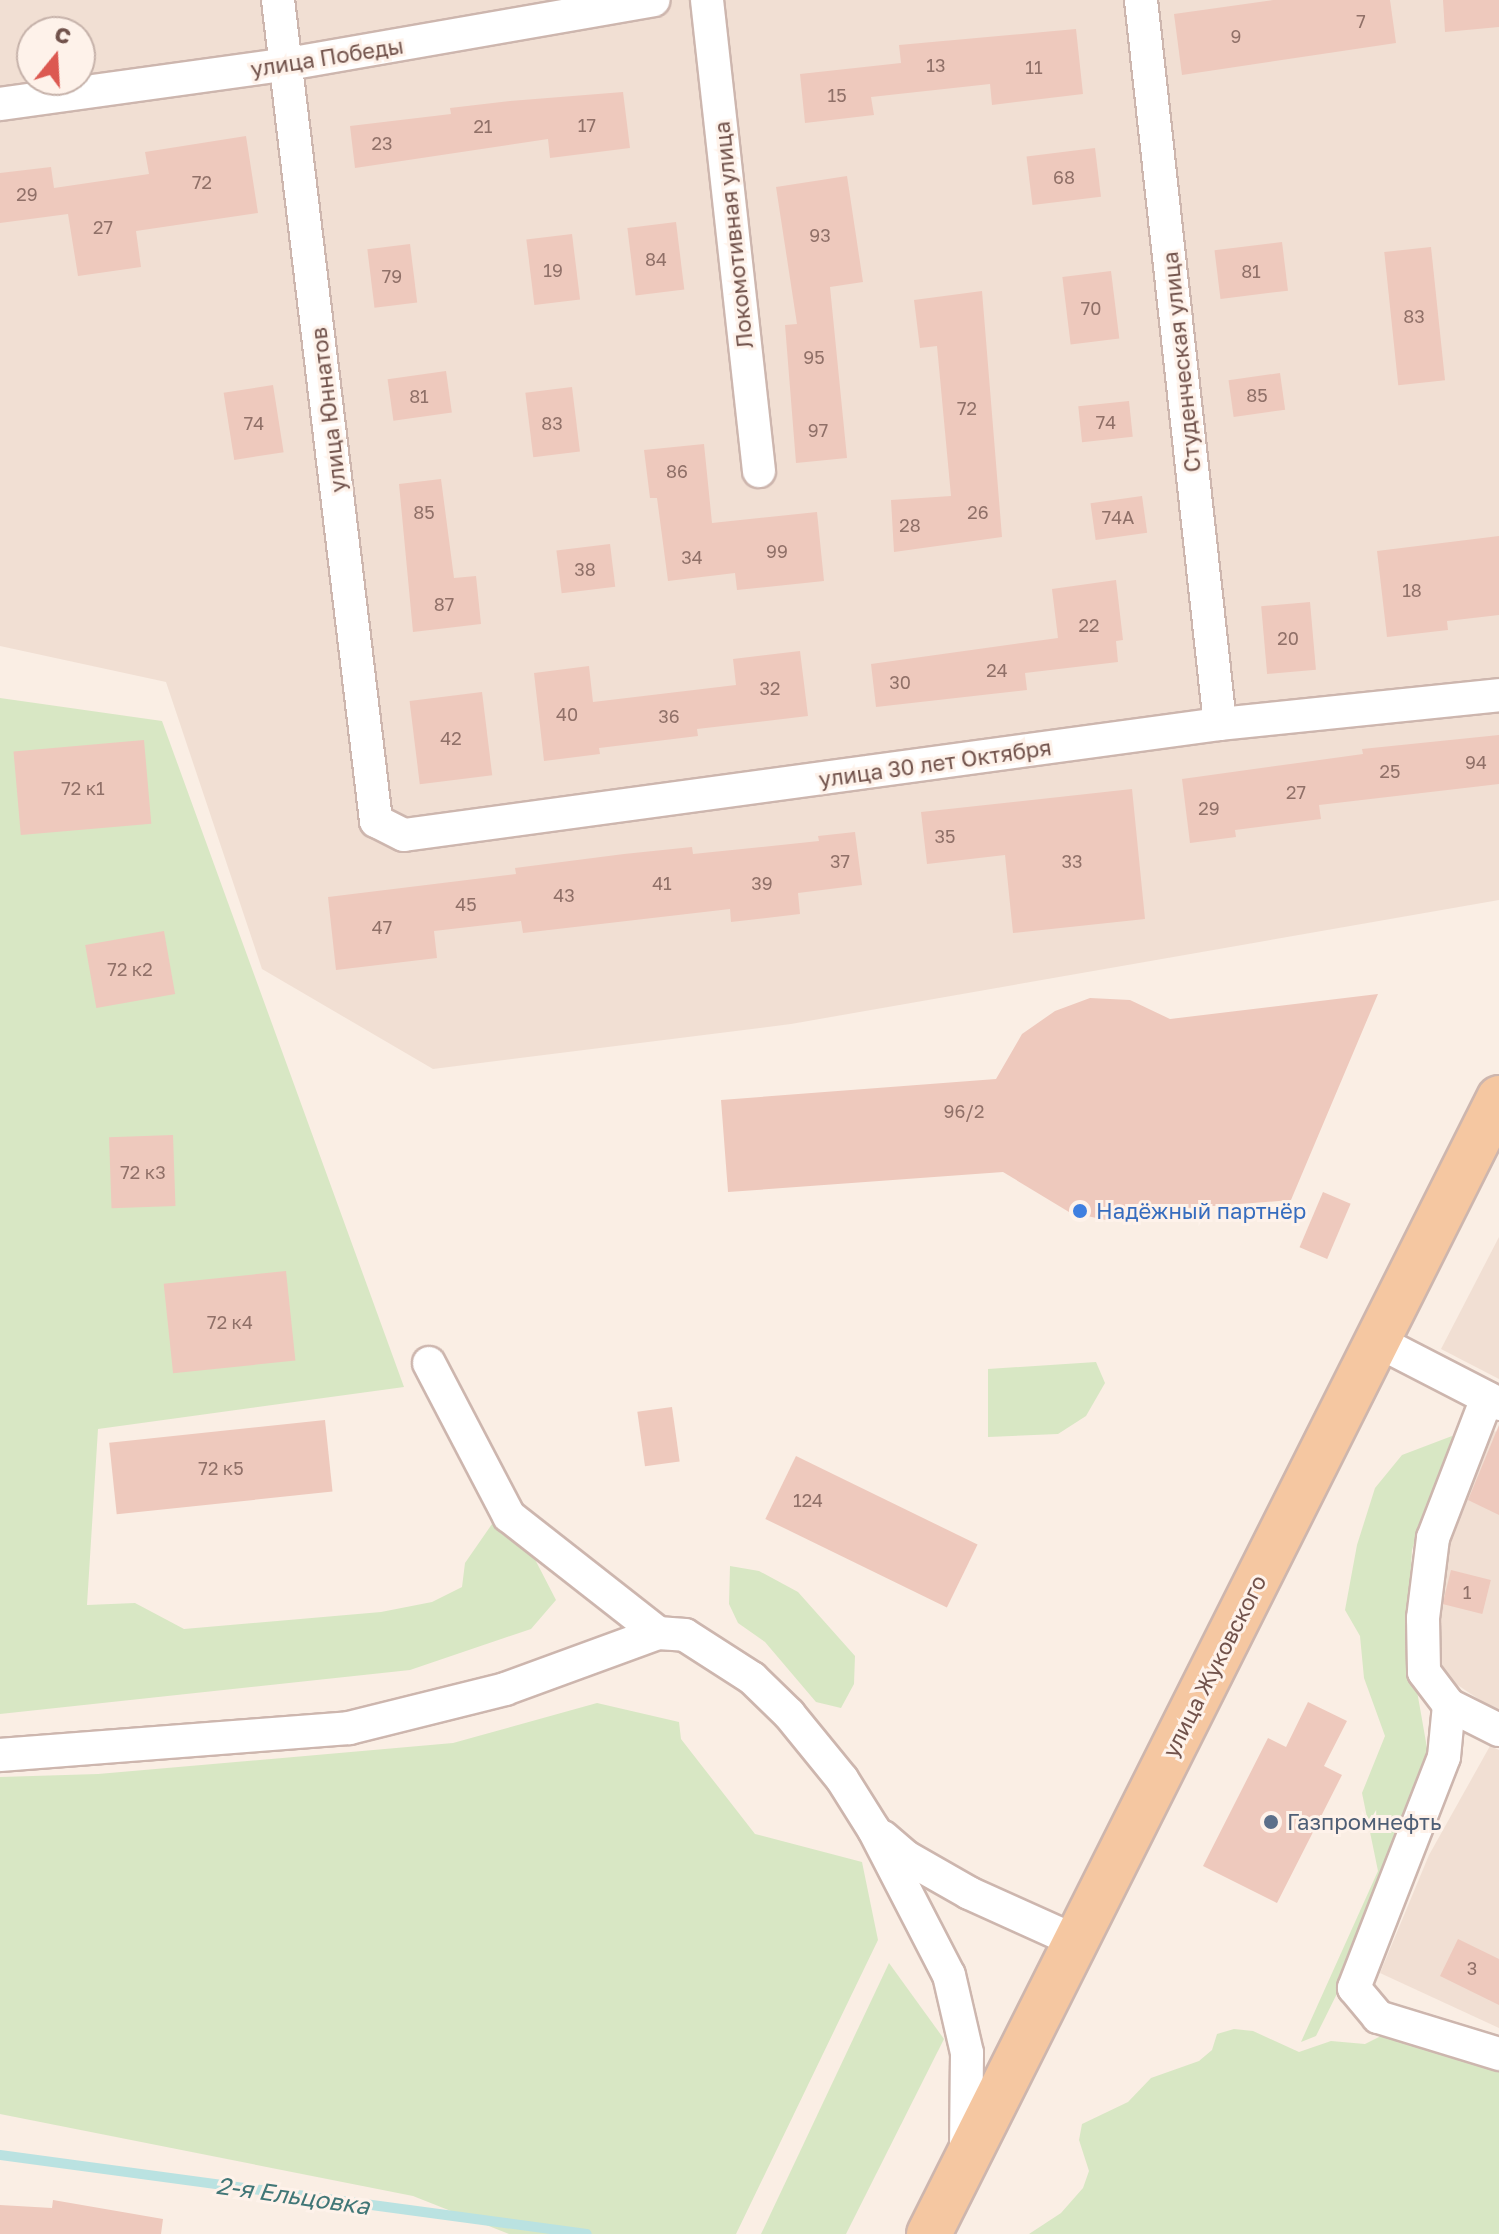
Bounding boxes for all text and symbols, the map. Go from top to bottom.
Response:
house number: 7 [1356,10,1366,32]
north arrow [16,16,96,96]
text: С [51,19,75,50]
house number: 9 [1231,25,1241,47]
street label: улица Победы [249,32,405,82]
house number: 13 [926,54,946,76]
house number: 11 [1025,56,1043,78]
house number: 15 [827,84,847,106]
house number: 17 [578,114,596,136]
house number: 21 [473,115,493,137]
street label: Локомотивная улица [708,120,758,350]
house number: 23 [372,132,392,154]
house number: 68 [1053,166,1075,188]
house number: 72 [192,171,212,193]
house number: 29 [16,183,38,205]
house number: 27 [93,216,113,238]
house number: 93 [809,224,831,246]
house number: 84 [645,248,667,270]
street label: Студенческая улица [1156,250,1206,474]
house number: 19 [543,259,563,281]
house number: 81 [1241,260,1261,282]
house number: 79 [382,265,402,287]
house number: 70 [1081,297,1101,319]
house number: 83 [1403,305,1425,327]
street label: улица Юннатов [305,326,351,494]
house number: 95 [803,346,825,368]
house number: 85 [1246,384,1268,406]
house number: 81 [409,385,429,407]
house number: 72 [957,397,977,419]
house number: 74 [1096,411,1116,433]
house number: 74 [244,412,264,434]
house number: 83 [541,412,563,434]
house number: 97 [808,419,828,441]
house number: 86 [666,460,688,482]
house number: 85 [413,501,435,523]
house number: 26 [967,501,989,523]
house number: 74А [1102,506,1134,528]
house number: 28 [899,514,921,536]
house number: 99 [766,540,788,562]
house number: 34 [681,546,703,568]
house number: 38 [574,558,596,580]
house number: 18 [1402,579,1422,601]
house number: 87 [434,593,454,615]
house number: 22 [1079,614,1099,636]
house number: 20 [1277,627,1299,649]
house number: 24 [986,659,1008,681]
house number: 30 [889,671,911,693]
house number: 32 [760,677,780,699]
house number: 40 [556,703,578,725]
house number: 36 [658,705,680,727]
house number: 42 [440,727,462,749]
street label: улица 30 лет Октября [817,734,1053,792]
house number: 94 [1465,751,1487,773]
house number: 25 [1380,760,1400,782]
house number: 72 к1 [61,777,105,799]
house number: 27 [1286,781,1306,803]
house number: 29 [1198,797,1220,819]
house number: 35 [935,825,955,847]
house number: 37 [830,850,850,872]
house number: 33 [1061,850,1083,872]
house number: 41 [652,872,672,894]
house number: 39 [751,872,773,894]
house number: 43 [553,884,575,906]
house number: 45 [455,893,477,915]
house number: 47 [372,916,392,938]
house number: 72 к2 [107,958,153,980]
house number: 96/2 [944,1100,984,1122]
house number: 72 к3 [120,1161,166,1183]
place label: Надёжный партнёр [1096,1198,1306,1224]
marker: Надёжный партнёр [1071,1202,1089,1220]
house number: 72 к4 [207,1311,253,1333]
house number: 72 к5 [198,1457,244,1479]
house number: 124 [793,1489,823,1511]
street label: улица Жуковского [1157,1571,1271,1761]
house number: 1 [1463,1581,1471,1603]
place label: Газпромнефть [1287,1809,1441,1835]
marker: Газпромнефть [1262,1813,1280,1831]
house number: 3 [1467,1957,1477,1979]
water label: 2-я Ельцовка [215,2170,371,2220]

